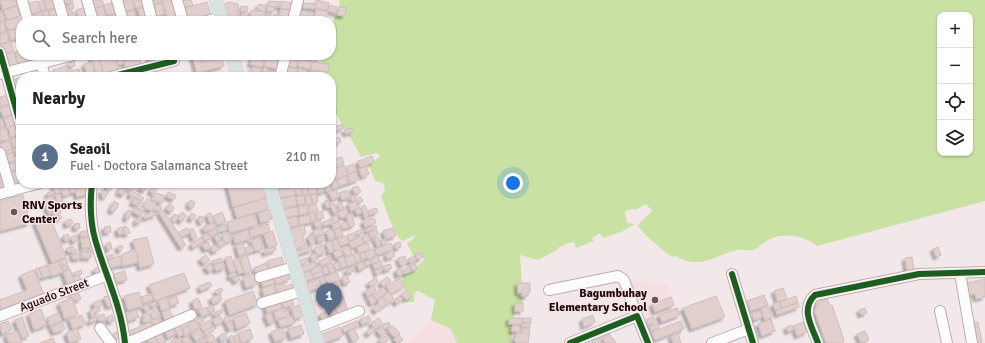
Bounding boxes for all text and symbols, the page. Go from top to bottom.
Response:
map controls [937,12,973,156]
button: + [937,12,973,48]
search box [16,16,336,60]
icon: search [30,27,52,49]
text: Search here [62,29,138,47]
button: − [937,48,973,84]
button: locate [937,84,973,120]
text: Nearby [32,88,85,109]
button: layers [937,120,973,156]
text: Seaoil [70,140,110,158]
text: 1 [41,149,49,165]
text: 210 m [286,149,320,165]
text: Fuel · Doctora Salamanca Street [70,158,248,174]
your location [503,173,523,193]
place label: RNV Sports Center [22,198,83,227]
marker: RNV Sports Center [9,207,19,217]
street label: Aguado Street [18,275,91,315]
pin: 1 [316,283,342,316]
place label: Bagumbuhay Elementary School [549,286,647,315]
marker: Bagumbuhay Elementary School [650,295,660,305]

